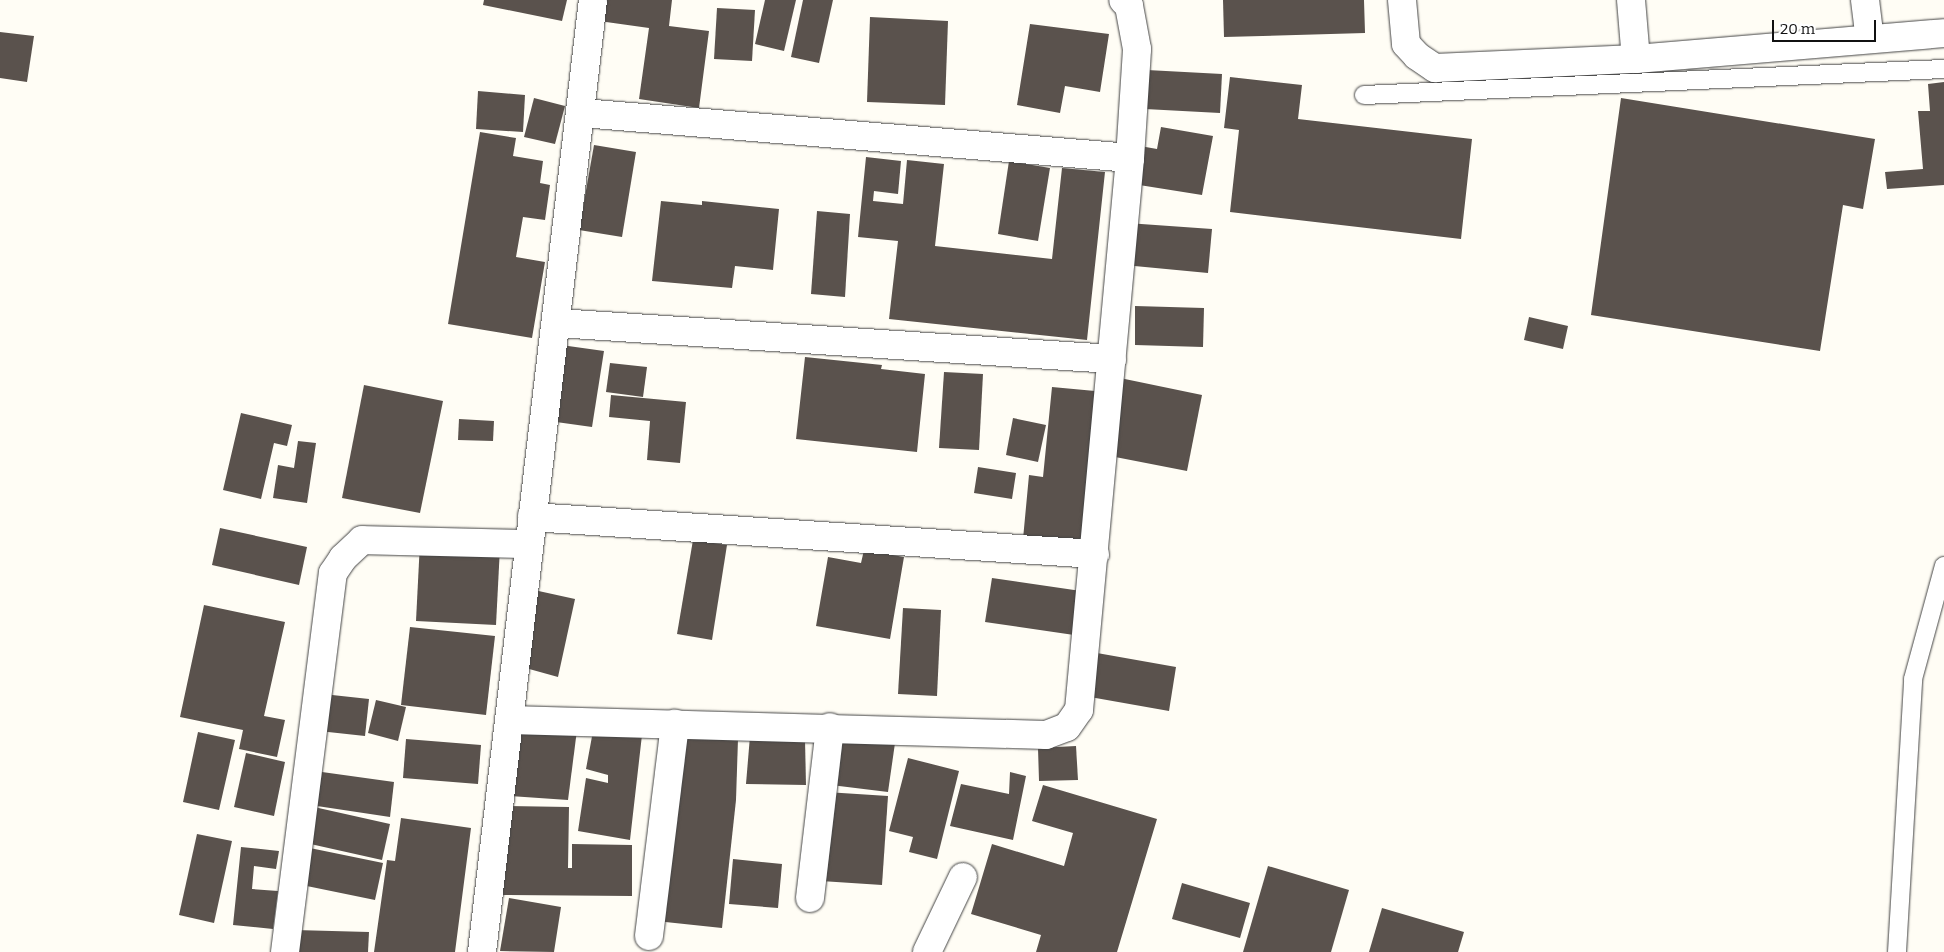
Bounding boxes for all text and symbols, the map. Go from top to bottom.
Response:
scale bar [1774,10,1878,42]
text: 20 m [1780,20,1815,38]

